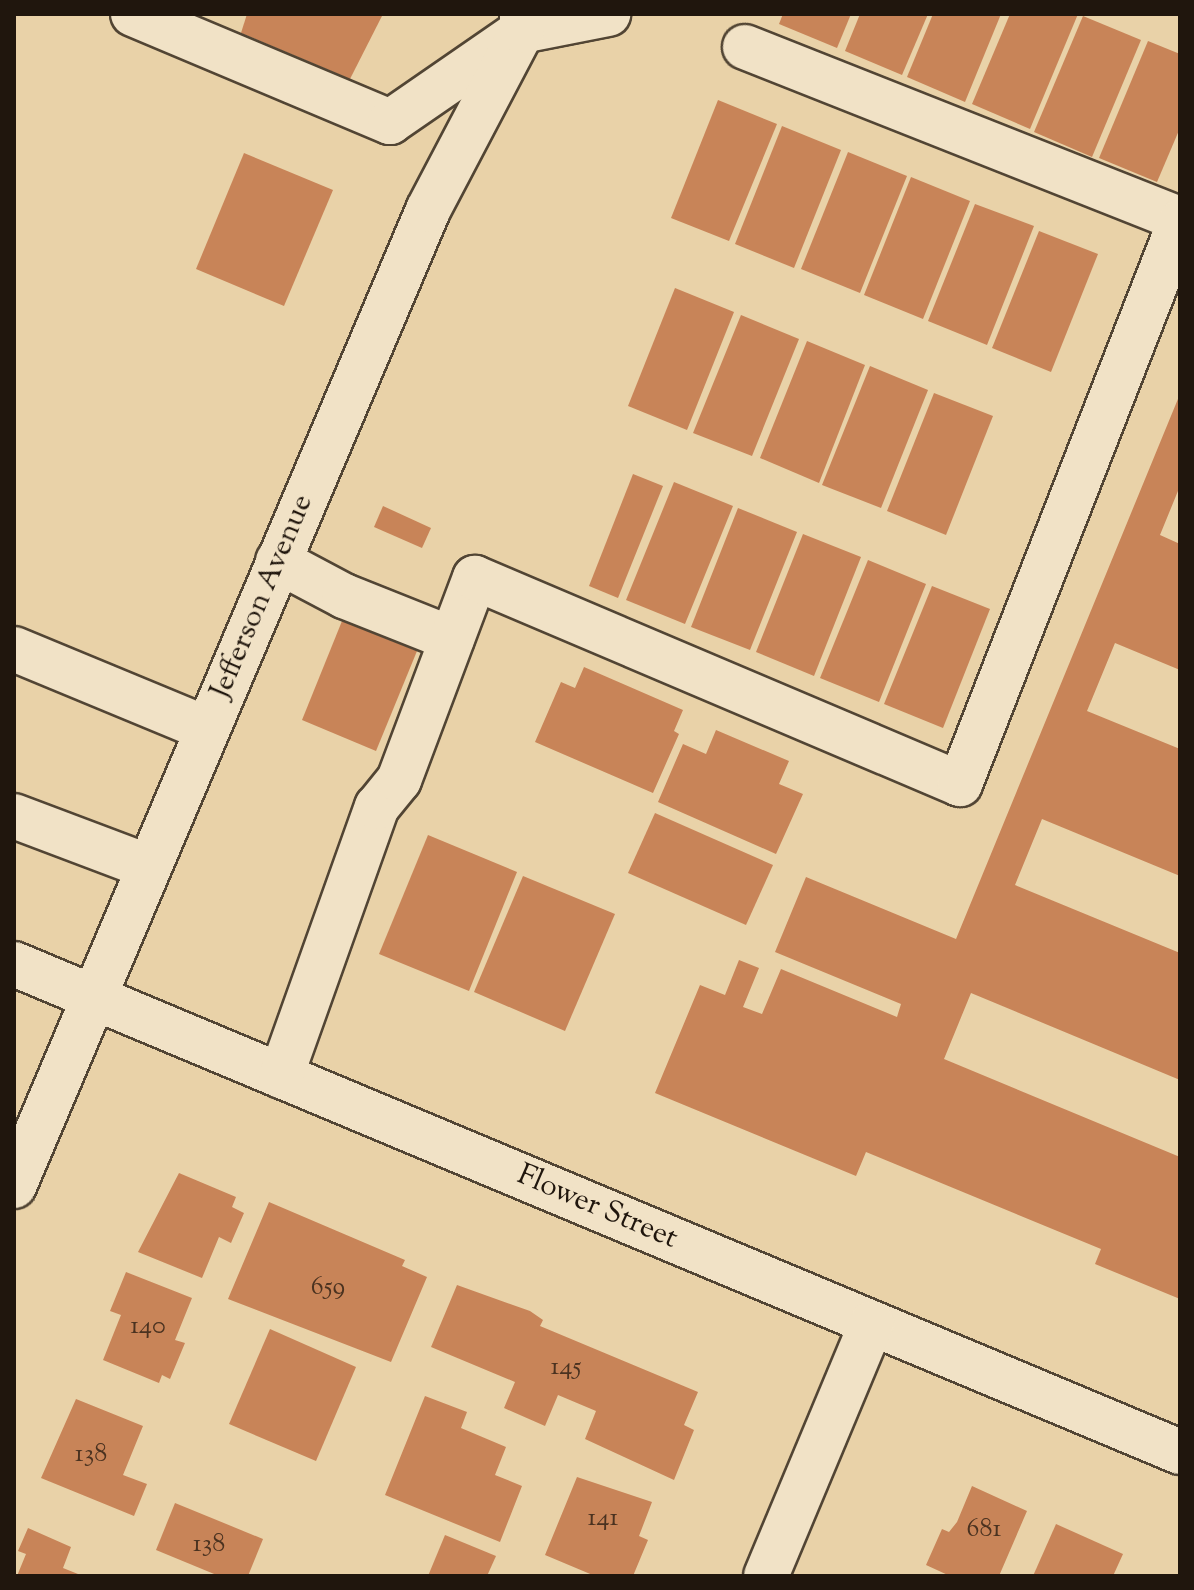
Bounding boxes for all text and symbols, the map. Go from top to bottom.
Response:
street label: Jefferson Avenue [204,490,322,704]
street label: Flower Street [511,1158,683,1258]
house number: 659 [311,1272,345,1304]
house number: 140 [130,1311,166,1343]
house number: 145 [551,1352,581,1384]
house number: 138 [75,1439,107,1471]
house number: 141 [588,1503,618,1535]
house number: 681 [967,1514,1001,1546]
house number: 138 [193,1529,225,1561]

